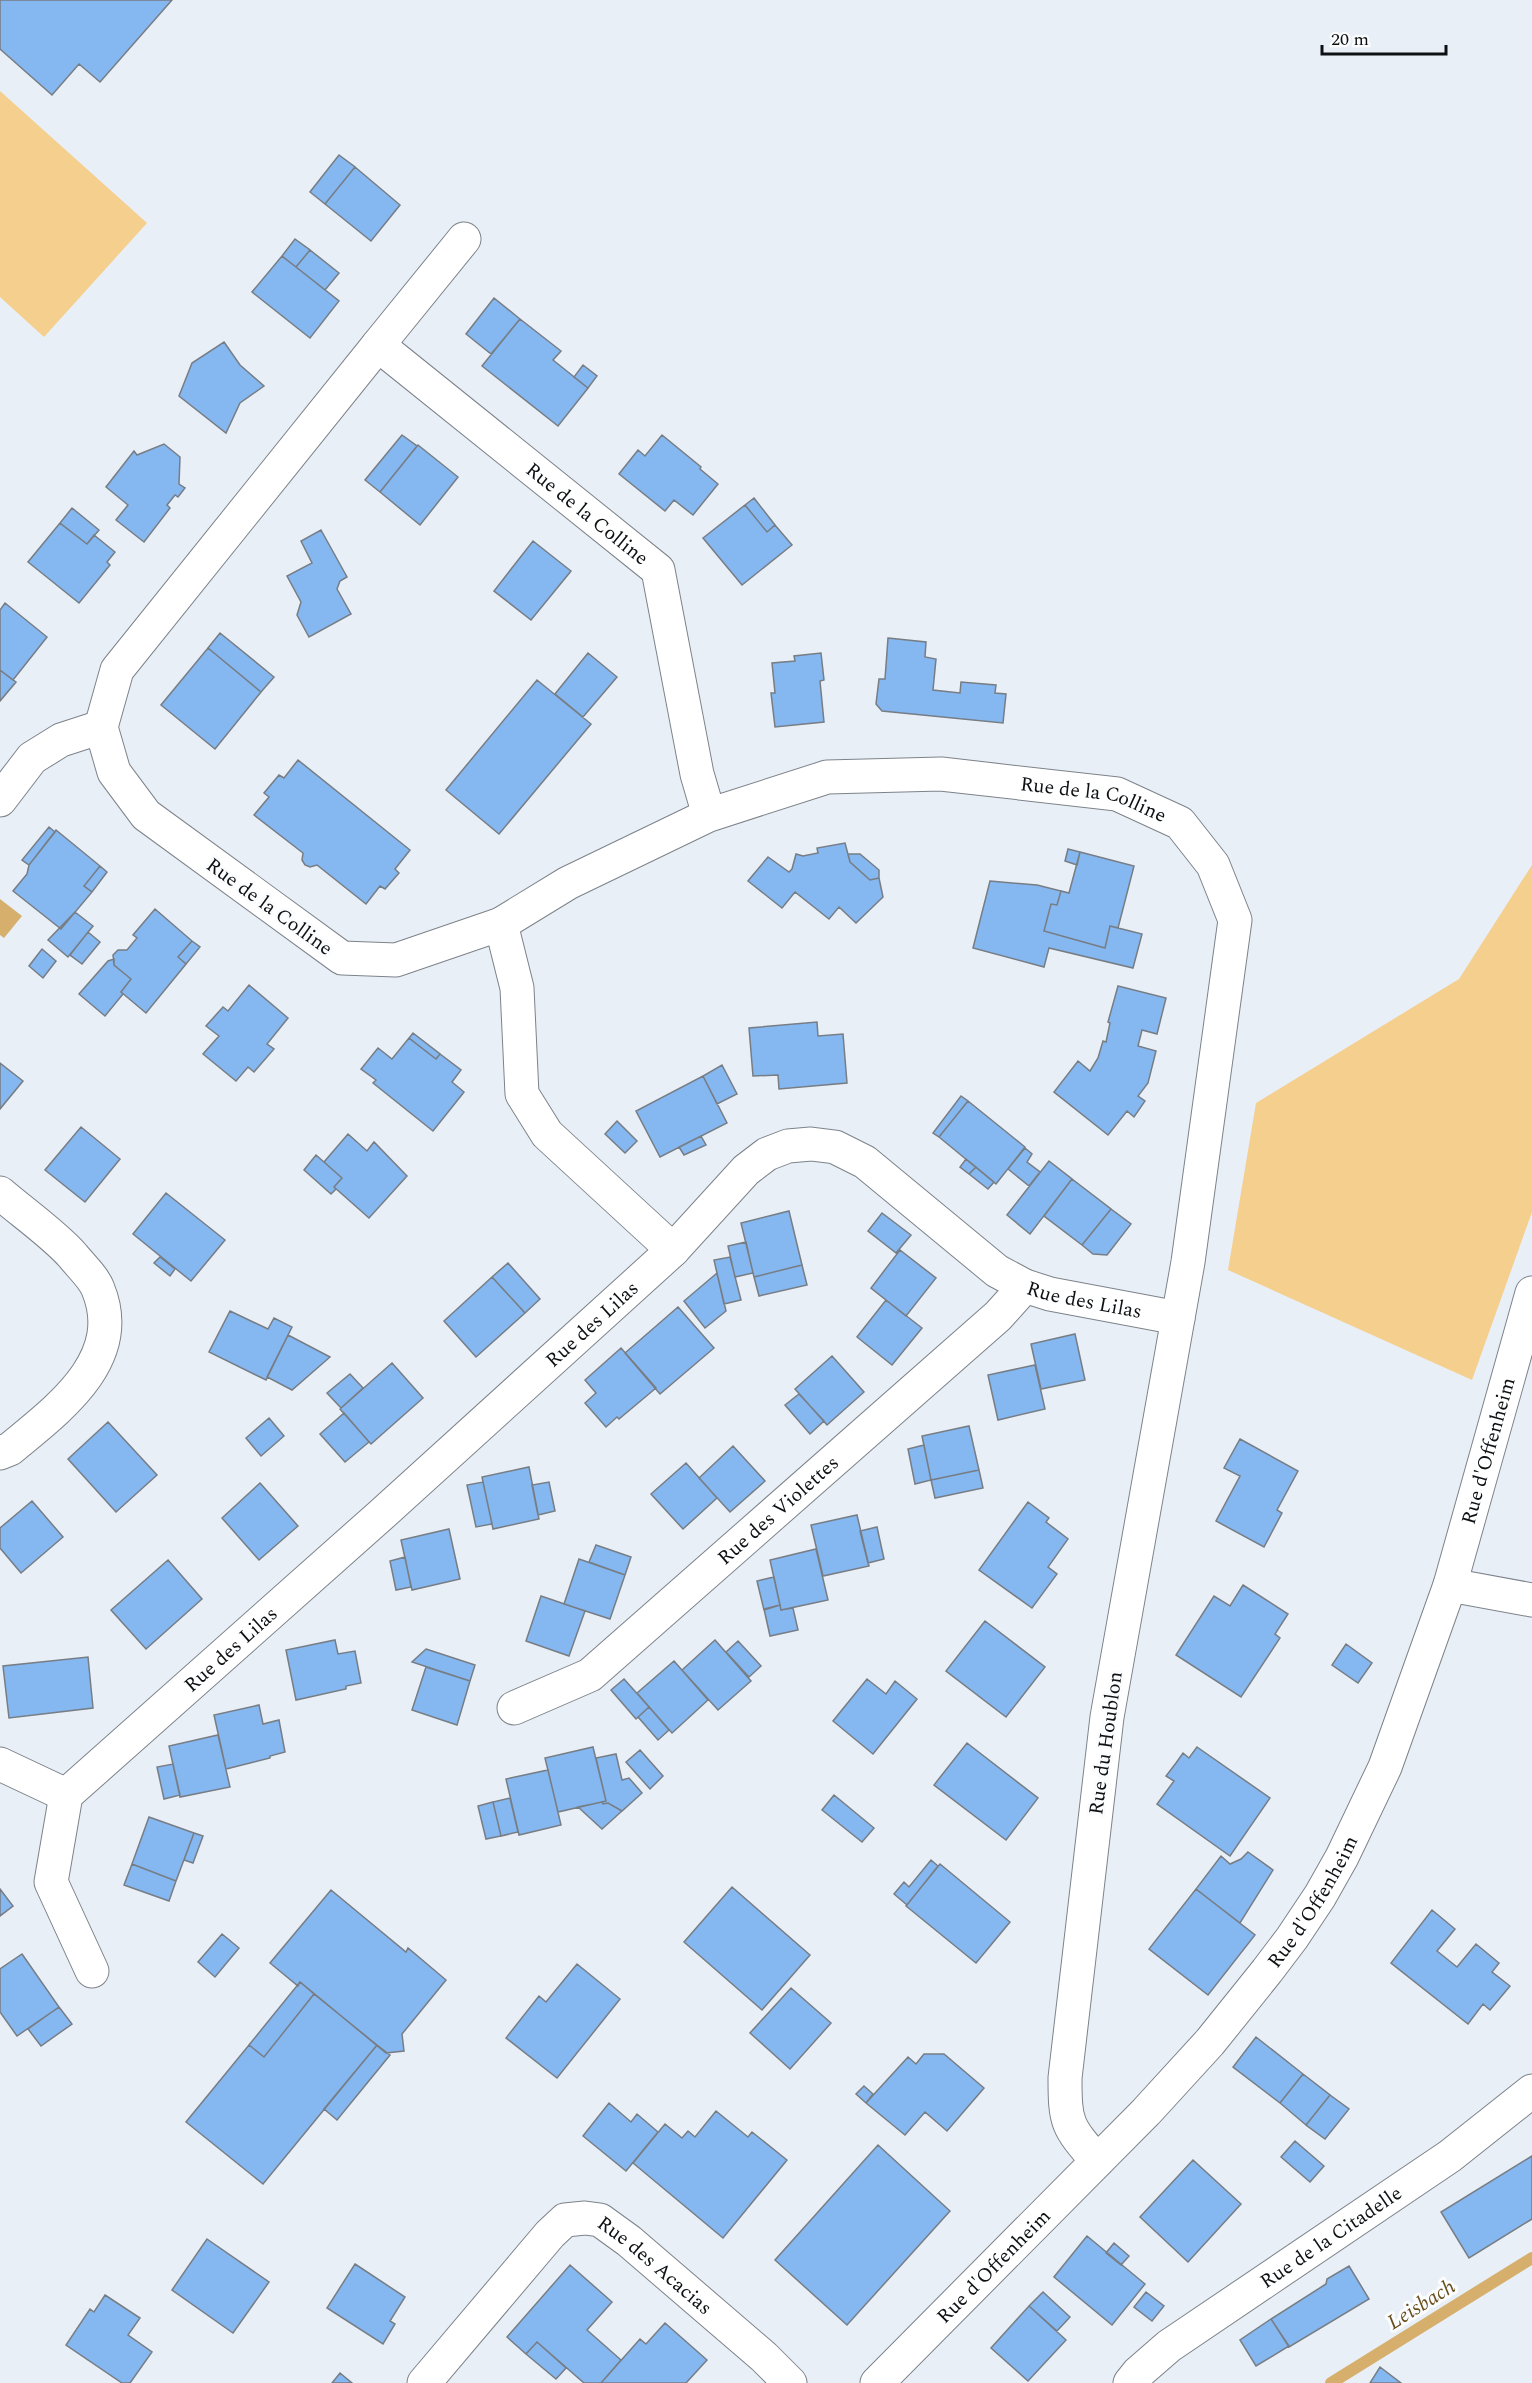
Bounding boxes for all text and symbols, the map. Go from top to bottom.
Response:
scale bar [1322,18,1446,56]
text: 20 m [1331,26,1369,53]
street label: Rue de la Colline [519,455,655,573]
street label: Rue de la Colline [1019,769,1171,831]
street label: Rue de la Colline [200,850,339,963]
street label: Rue des Lilas [539,1274,646,1375]
street label: Rue des Lilas [1023,1274,1144,1327]
street label: Rue d'Offenheim [1454,1374,1524,1528]
street label: Rue des Violettes [711,1448,846,1573]
street label: Rue des Lilas [177,1600,285,1700]
street label: Rue du Houblon [1081,1670,1131,1817]
street label: Rue d'Offenheim [1260,1831,1366,1975]
street label: Rue de la Citadelle [1254,2179,1408,2296]
street label: Rue d'Offenheim [930,2202,1058,2331]
street label: Rue des Acacias [591,2209,719,2322]
water label: Leisbach [1381,2271,1462,2338]

